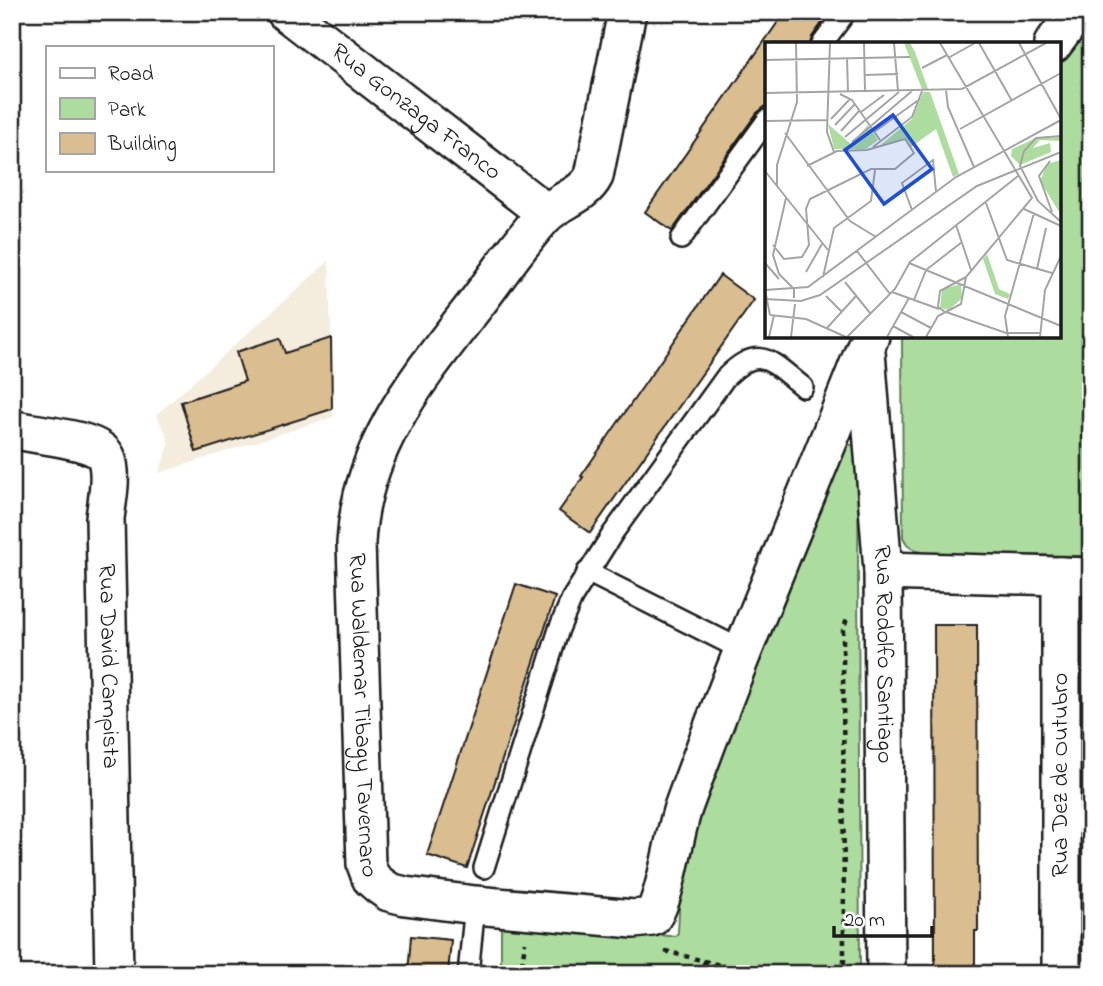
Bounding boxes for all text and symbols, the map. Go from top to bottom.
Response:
street label: Rua Gonzaga Franco [323,35,508,190]
inset map [765,42,1061,338]
legend [46,46,273,172]
text: Road [108,60,154,90]
text: Park [108,96,147,126]
text: Building [107,130,177,162]
street label: Rua Rodolfo Santiago [864,544,902,764]
street label: Rua Waldemar Tibagy Tavernaro [339,553,387,883]
street label: Rua David Campista [88,563,127,769]
street label: Rua Dez de Outubro [1044,673,1079,877]
scale bar [834,895,932,939]
text: 20 m [844,906,885,936]

